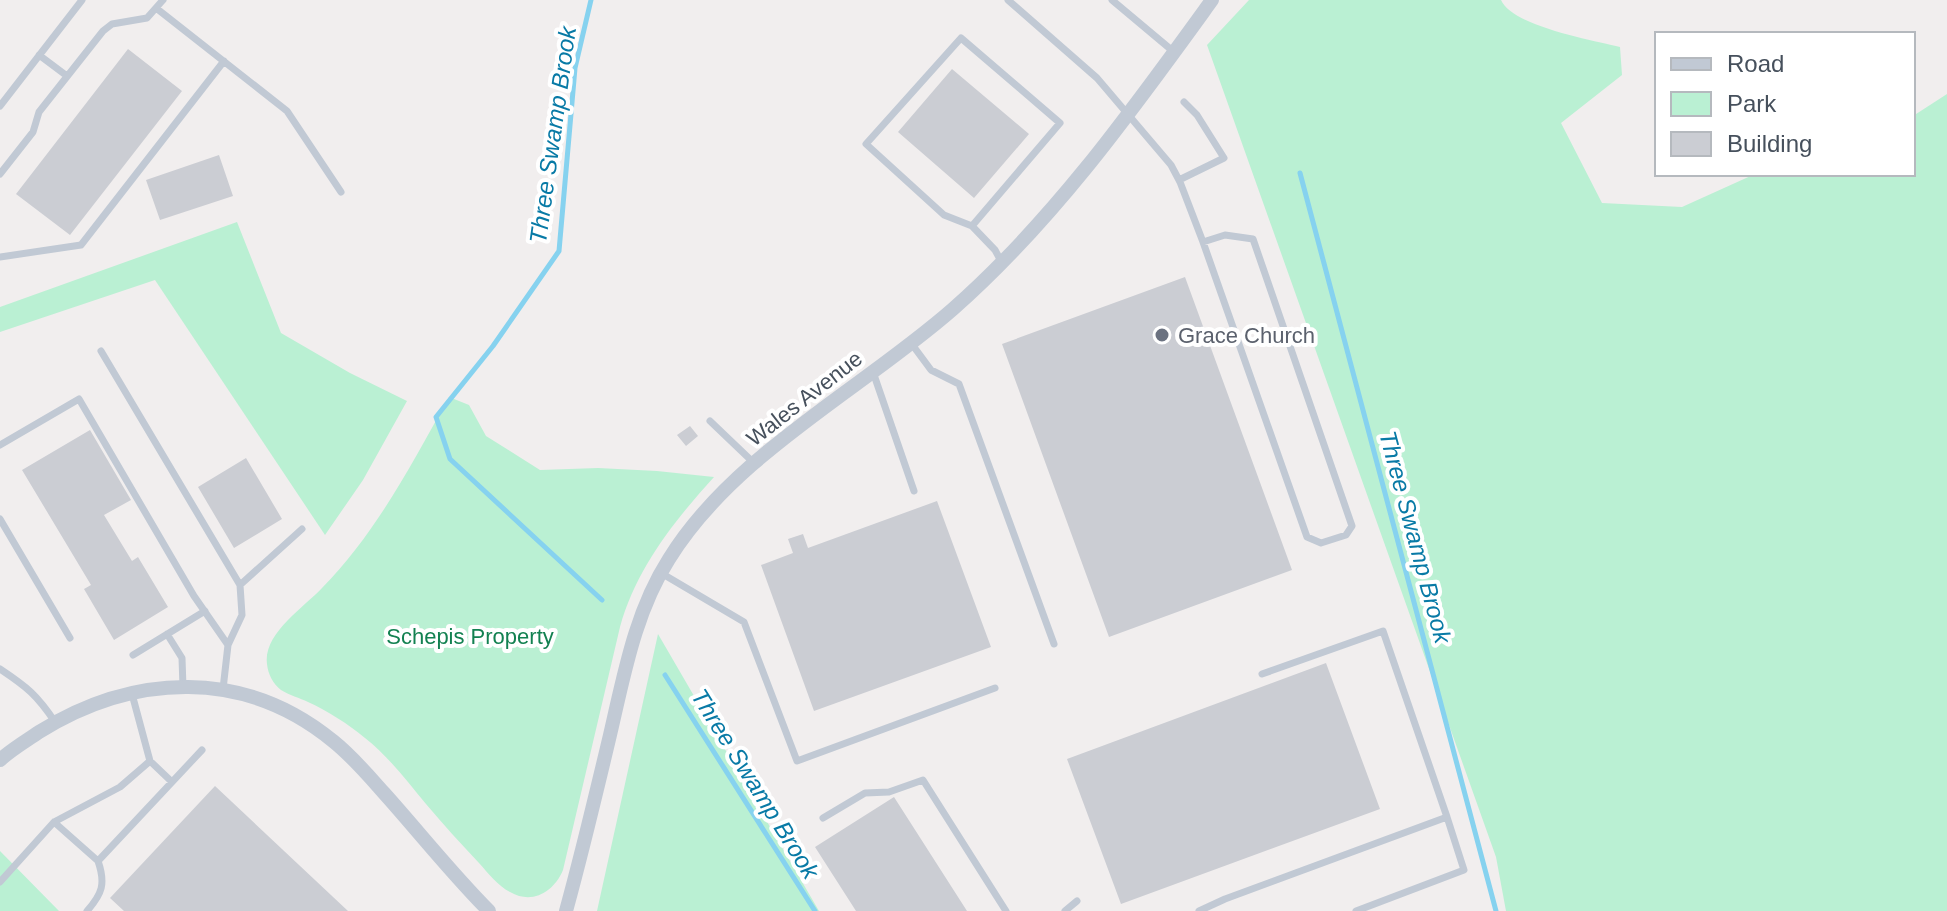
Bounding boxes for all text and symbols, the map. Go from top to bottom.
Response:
water label: Three Swamp Brook [524,23,581,245]
legend [1655,32,1915,176]
text: Road [1727,50,1784,77]
text: Park [1727,90,1777,117]
text: Building [1727,130,1812,157]
place label: Grace Church [1178,323,1315,348]
marker: Grace Church [1153,326,1171,344]
street label: Wales Avenue [742,346,867,451]
water label: Three Swamp Brook [1374,428,1457,648]
park label: Schepis Property [386,624,554,649]
water label: Three Swamp Brook [686,684,826,885]

